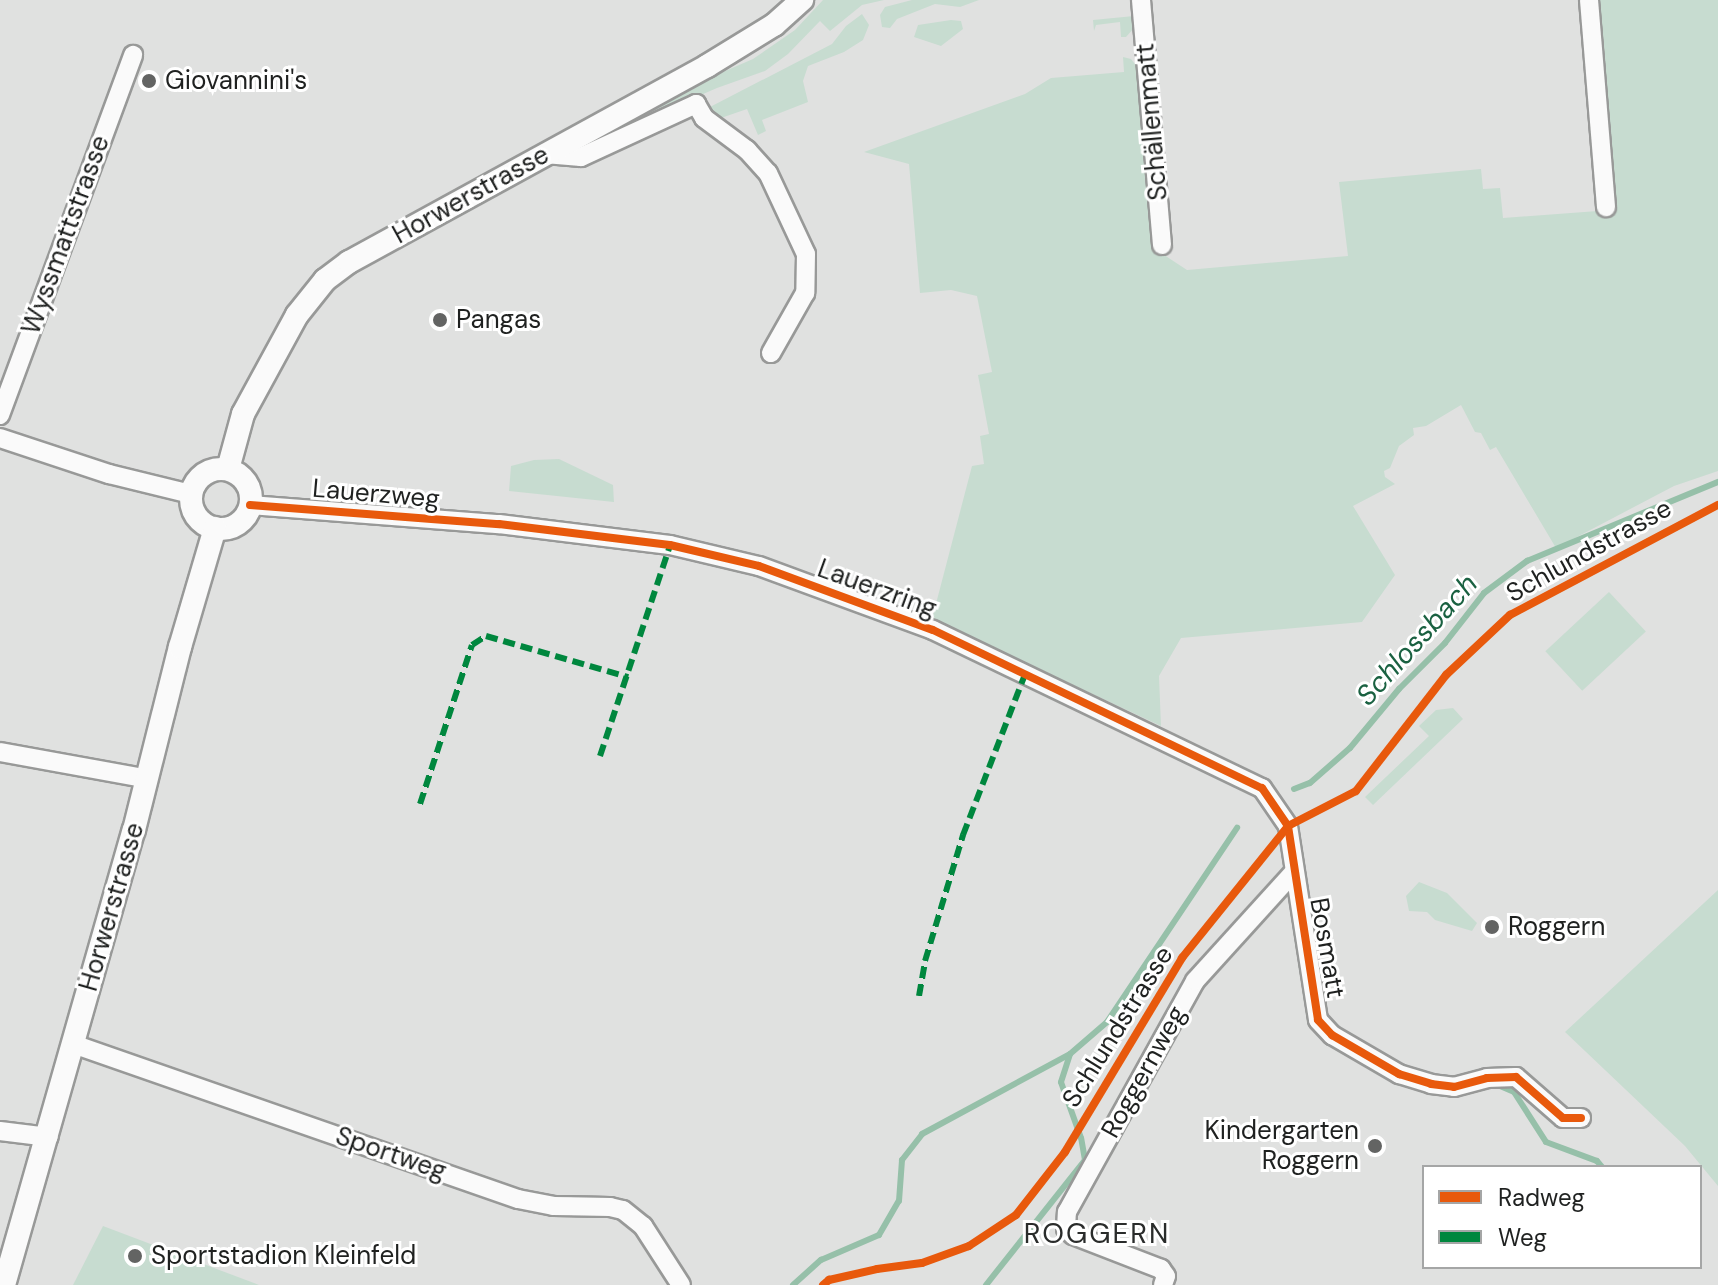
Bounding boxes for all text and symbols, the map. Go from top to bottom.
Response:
street label: Schällenmatt [1130,42,1174,202]
place label: Giovannini's [165,65,307,97]
marker: Giovannini's [140,72,158,90]
street label: Wyssmattstrasse [15,131,117,339]
street label: Horwerstrasse [387,139,555,251]
place label: Pangas [456,304,541,336]
marker: Pangas [431,311,449,329]
street label: Lauerzweg [311,473,441,515]
street label: Schlundstrasse [1501,493,1677,609]
street label: Lauerzring [813,553,941,625]
water label: Schlossbach [1349,568,1485,712]
street label: Horwerstrasse [73,819,151,995]
street label: Bosmatt [1303,895,1351,1001]
place label: Roggern [1508,911,1605,943]
marker: Roggern [1483,918,1501,936]
street label: Schlundstrasse [1056,941,1180,1113]
street label: Roggernweg [1095,1001,1193,1143]
place label: Kindergarten Roggern [1204,1115,1359,1176]
street label: Sportweg [331,1121,451,1187]
marker: Kindergarten Roggern [1366,1137,1384,1155]
legend [1422,1165,1702,1269]
text: Radweg [1498,1182,1585,1213]
district label: ROGGERN [1024,1217,1170,1251]
text: Weg [1498,1222,1547,1253]
place label: Sportstadion Kleinfeld [151,1240,416,1272]
marker: Sportstadion Kleinfeld [126,1247,144,1265]

